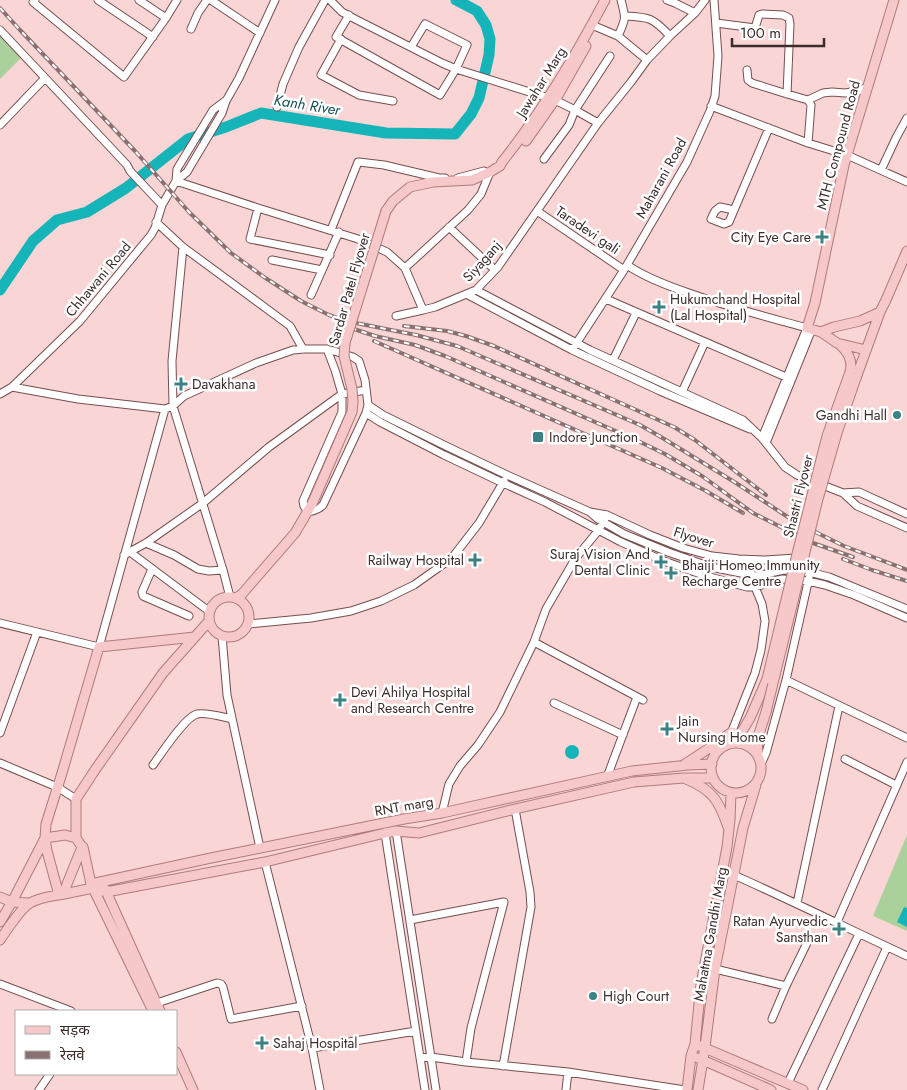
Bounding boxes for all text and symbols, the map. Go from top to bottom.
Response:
scale bar [732,15,824,47]
text: 100 m [740,22,781,44]
street label: Jawahar Marg [510,43,571,123]
street label: MTH Compound Road [811,78,865,212]
water label: Kanh River [272,89,343,121]
street label: Maharani Road [631,134,691,222]
street label: Taradevi gali [552,201,624,259]
place label: City Eye Care [731,227,811,247]
street label: Sardar Patel Flyover [323,230,375,348]
marker: City Eye Care [815,230,829,244]
street label: Siyaganj [458,236,506,286]
street label: Chhawani Road [61,237,135,321]
place label: Hukumchand Hospital (Lal Hospital) [670,289,800,325]
marker: Hukumchand Hospital (Lal Hospital) [652,300,666,314]
place label: Davakhana [192,374,255,394]
marker: Davakhana [174,377,188,391]
place label: Gandhi Hall [816,405,887,425]
marker: Gandhi Hall [891,409,903,421]
place label: Indore Junction [549,427,638,447]
marker: Indore Junction [531,430,545,444]
street label: Shastri Flyover [778,452,818,540]
street label: Flyover [671,521,717,553]
place label: Suraj Vision And Dental Clinic [550,544,650,580]
place label: Railway Hospital [368,550,464,570]
marker: Railway Hospital [468,553,482,567]
marker: Suraj Vision And Dental Clinic [654,555,668,569]
place label: Bhaiji Homeo Immunity Recharge Centre [682,555,820,591]
marker: Bhaiji Homeo Immunity Recharge Centre [664,566,678,580]
place label: Devi Ahilya Hospital and Research Centre [351,682,474,718]
marker: Devi Ahilya Hospital and Research Centre [333,693,347,707]
place label: Jain Nursing Home [676,711,766,747]
marker: Jain Nursing Home [660,722,674,736]
street label: RNT marg [373,791,435,821]
street label: Mahatma Gandhi Marg [688,865,732,1003]
place label: Ratan Ayurvedic Sansthan [733,911,828,947]
marker: Ratan Ayurvedic Sansthan [832,922,846,936]
place label: High Court [603,986,670,1006]
marker: High Court [587,990,599,1002]
legend [15,1010,178,1075]
text: सड़क [60,1019,90,1041]
place label: Sahaj Hospital [273,1033,357,1053]
marker: Sahaj Hospital [255,1036,269,1050]
text: रेलवे [59,1044,85,1066]

